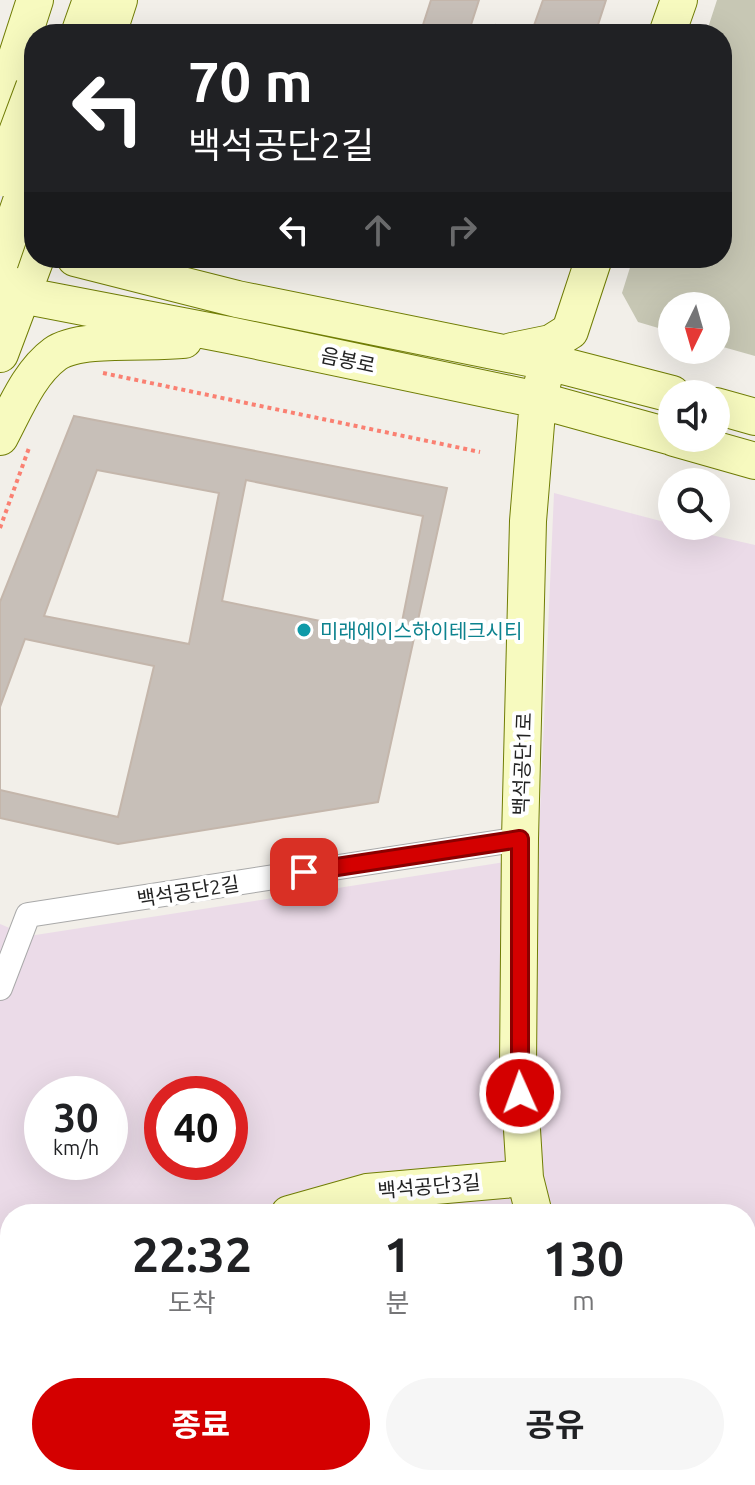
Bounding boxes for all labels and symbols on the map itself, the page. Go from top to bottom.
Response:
north arrow [658,292,730,364]
street label: 음봉로 [319,343,377,377]
place label: 미래에이스하이테크시티 [320,619,522,642]
marker: 미래에이스하이테크시티 [295,621,313,639]
street label: 백석공단1로 [509,712,535,816]
pin [270,838,338,906]
street label: 백석공단2길 [135,872,241,910]
position arrow [478,1051,562,1135]
speed limit sign: 40 [144,1076,248,1180]
street label: 백석공단3길 [377,1170,481,1202]

